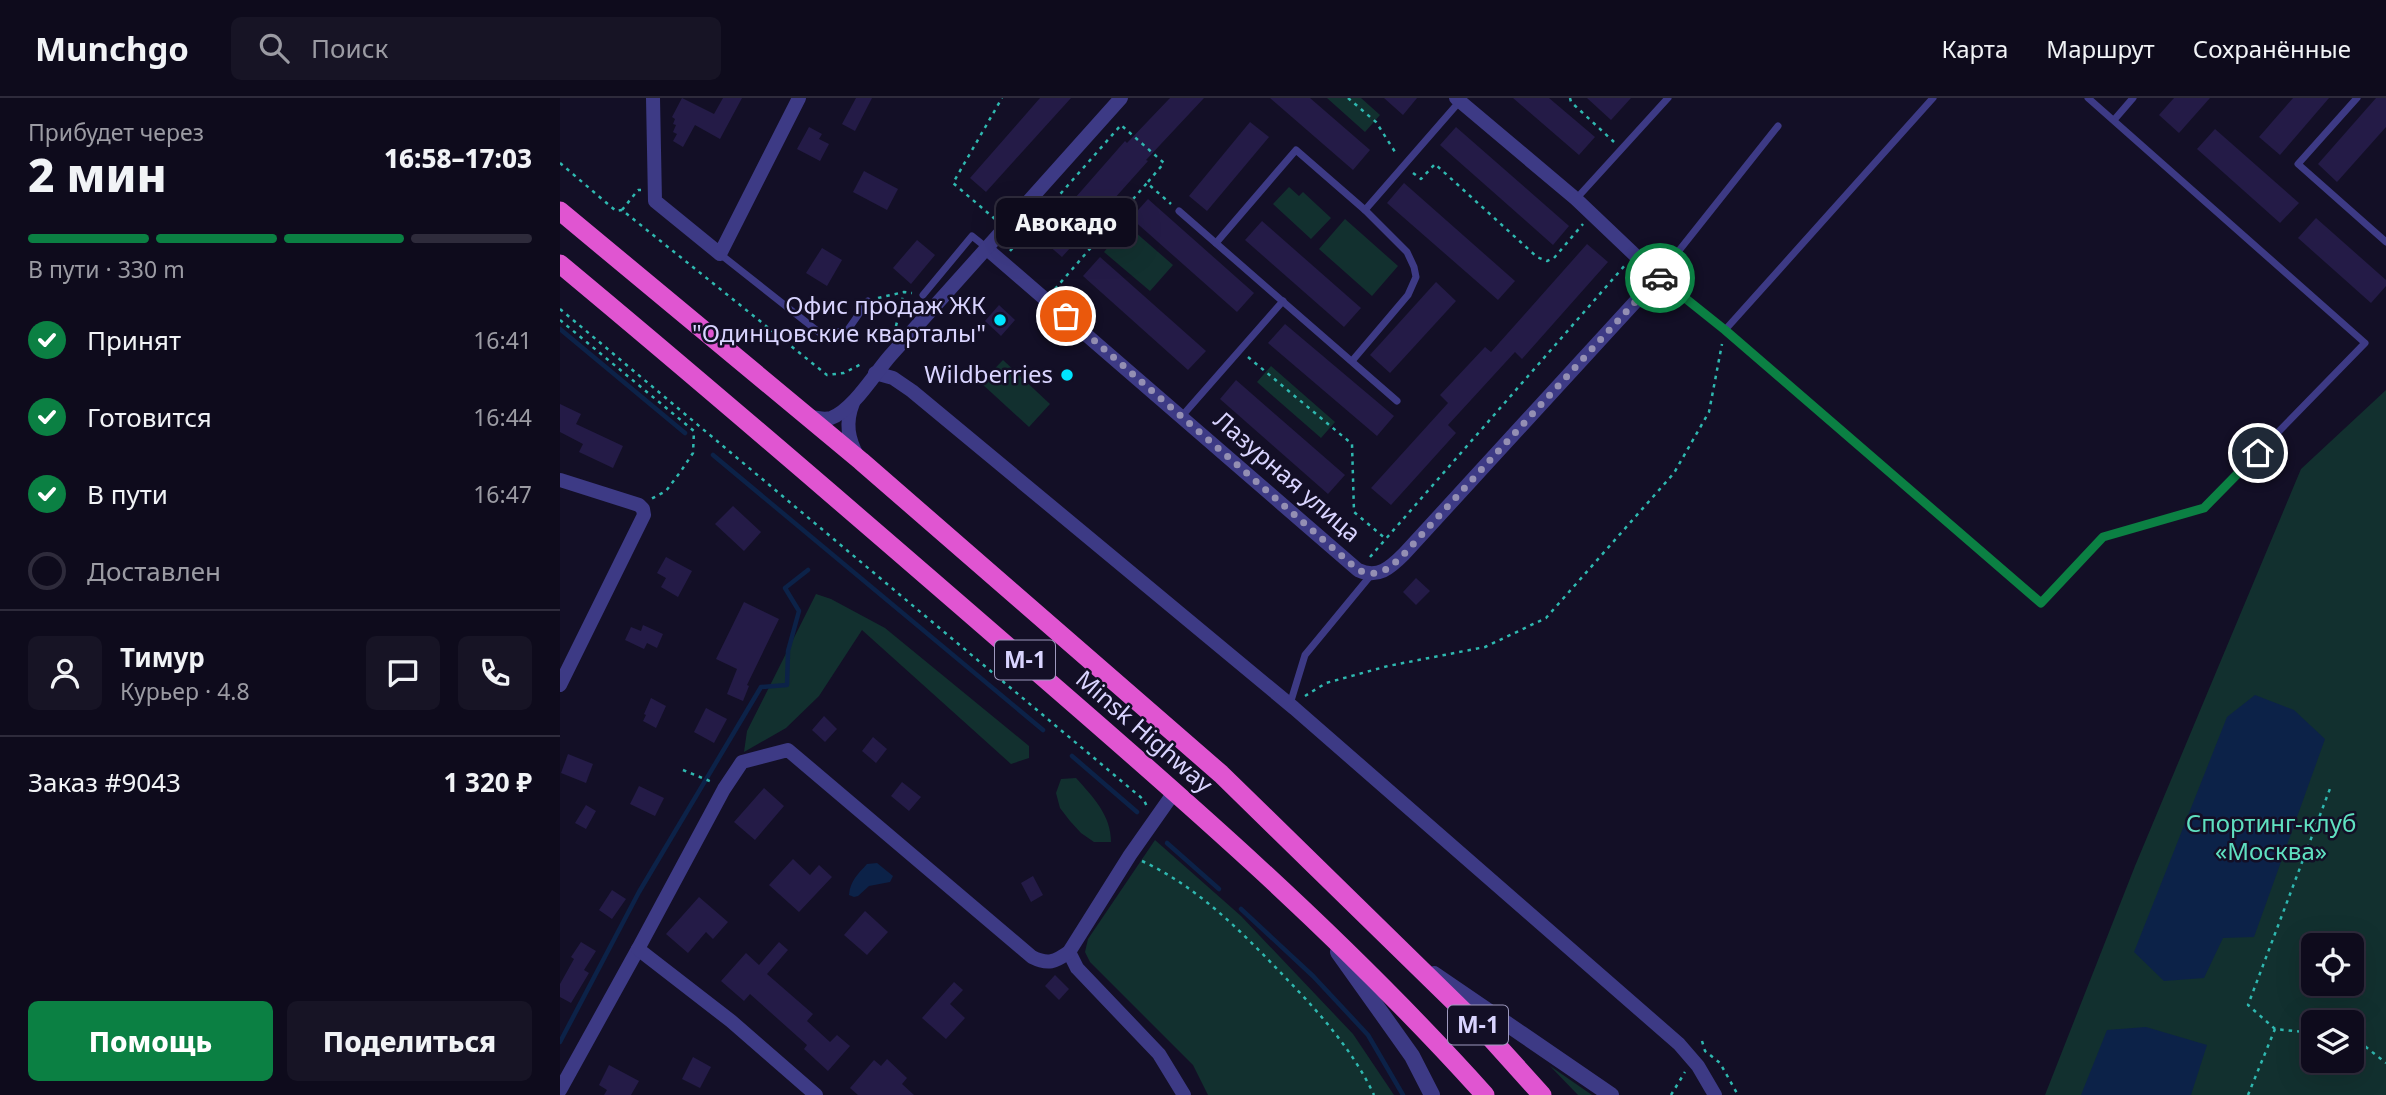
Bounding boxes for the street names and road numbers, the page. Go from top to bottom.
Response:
street label: Лазурная улица [1208,403,1368,549]
road number: М-1 [995,640,1055,680]
street label: Minsk Highway [1069,662,1221,800]
road number: М-1 [1448,1006,1508,1044]

